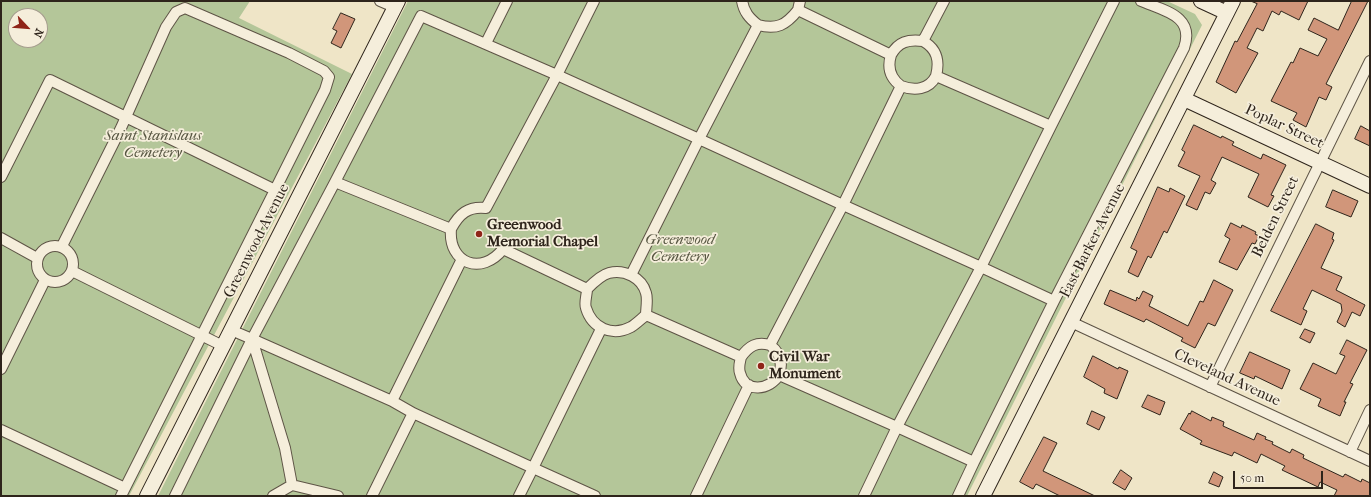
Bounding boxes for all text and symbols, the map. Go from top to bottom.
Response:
north arrow [8,8,48,48]
text: N [31,26,46,40]
street label: Poplar Street [1242,101,1326,153]
park label: Saint Stanislaus Cemetery [104,127,202,162]
street label: Belden Street [1249,173,1303,261]
street label: Greenwood Avenue [220,181,294,301]
street label: East Barker Avenue [1056,181,1130,301]
place label: Greenwood Memorial Chapel [487,216,598,251]
marker: Greenwood Memorial Chapel [474,229,484,239]
park label: Greenwood Cemetery [645,231,715,266]
street label: Cleveland Avenue [1171,345,1283,411]
place label: Civil War Monument [769,348,841,383]
marker: Civil War Monument [756,361,766,371]
scale bar [1235,463,1325,489]
text: 50 m [1240,471,1264,485]

